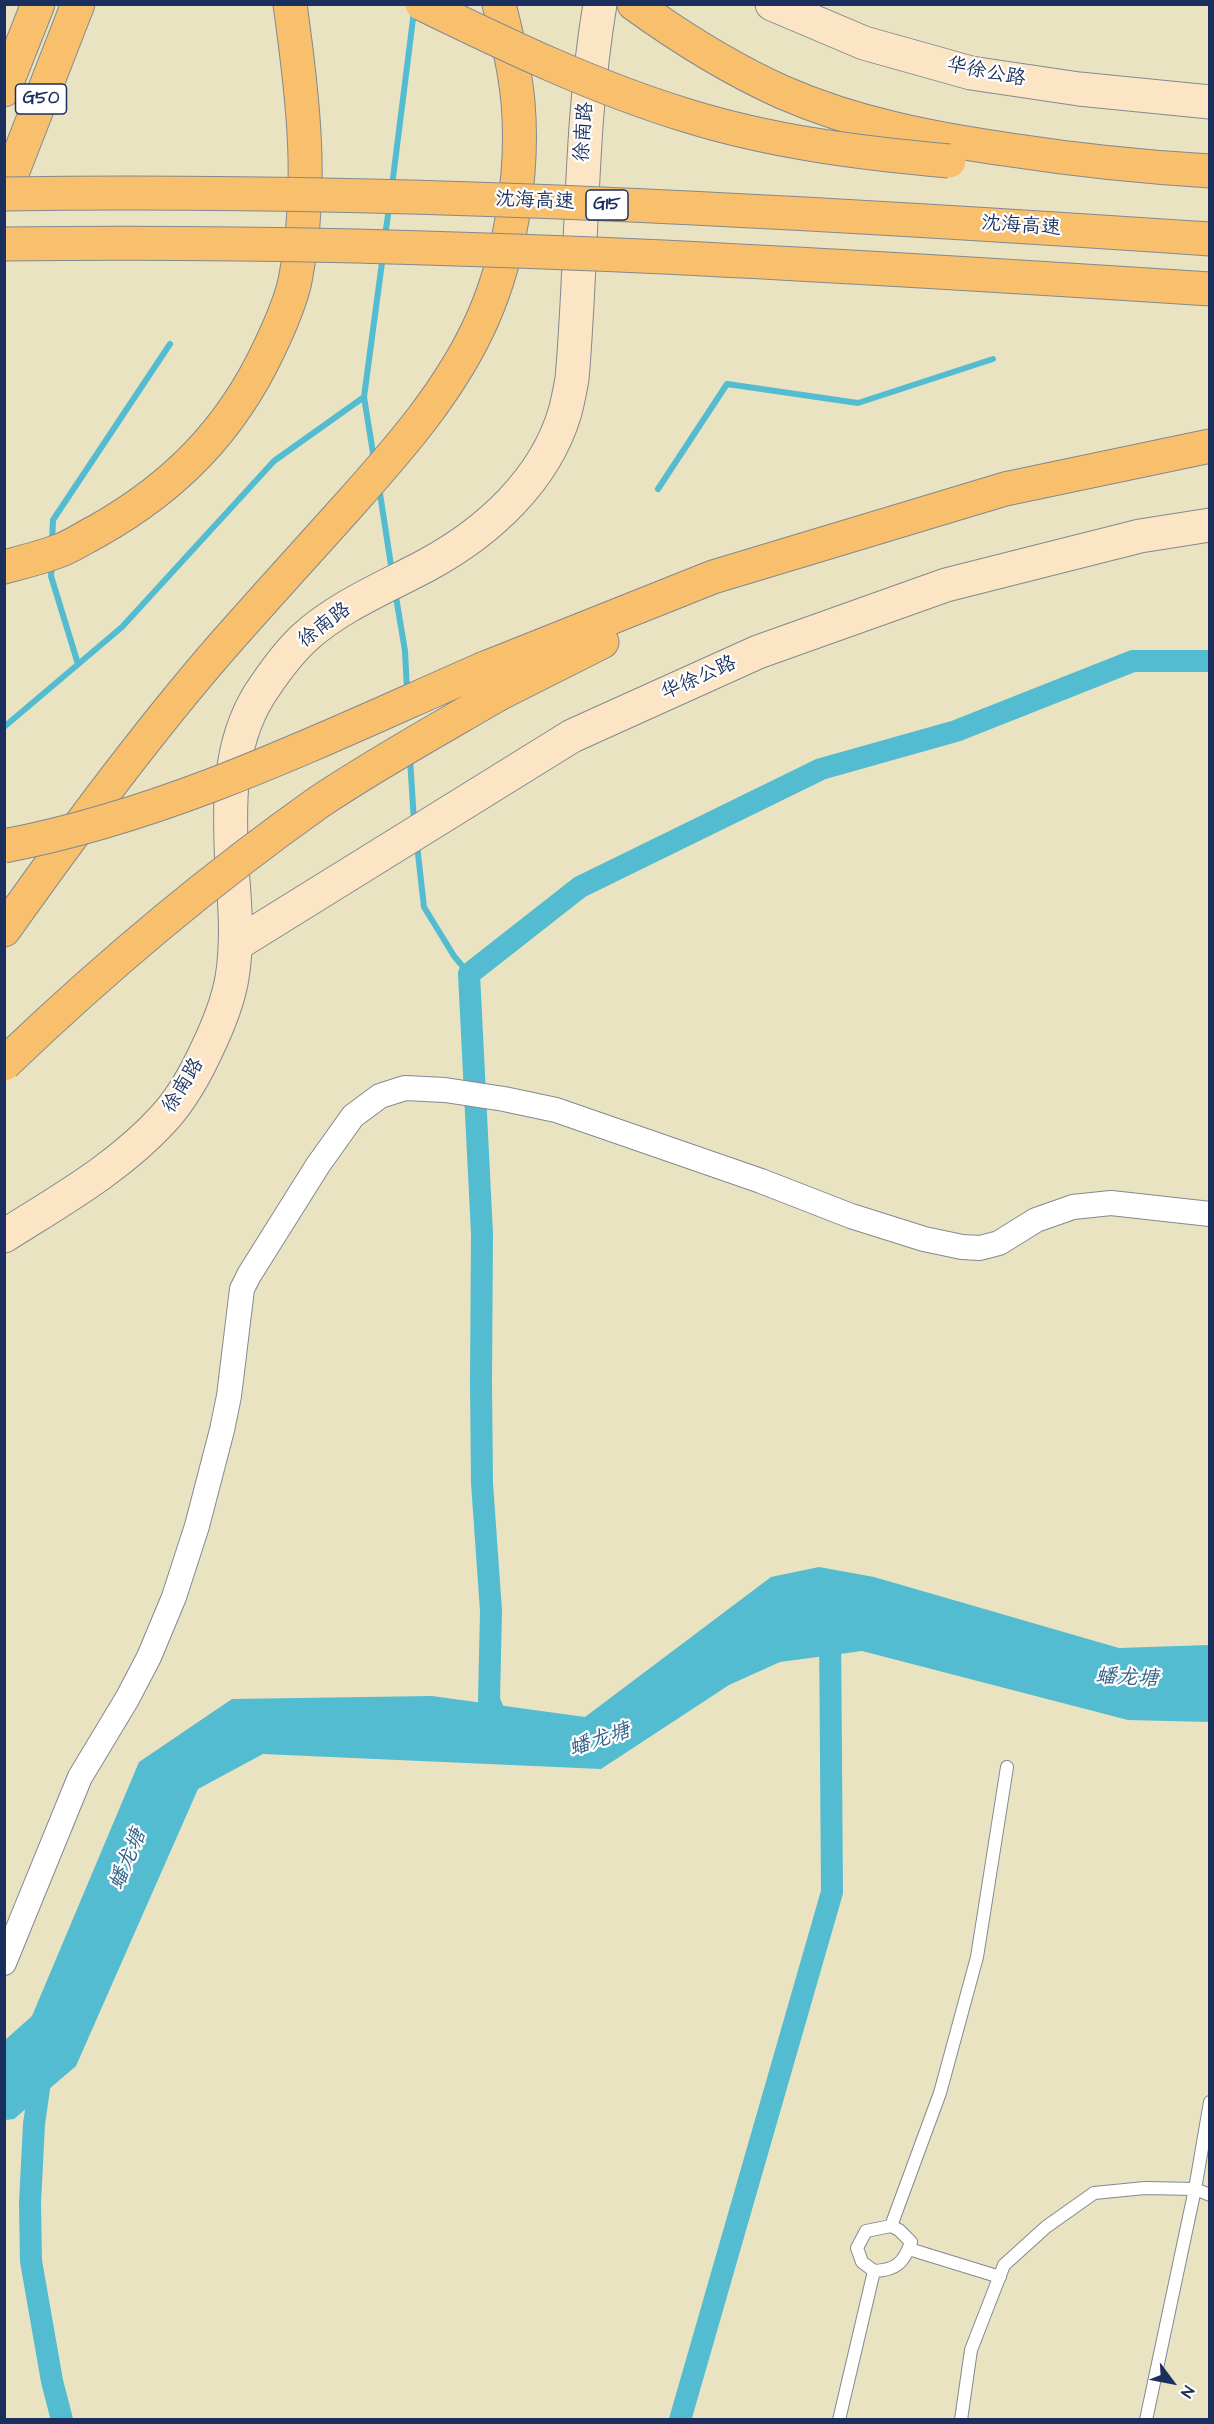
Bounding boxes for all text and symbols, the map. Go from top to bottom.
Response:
street label: 华徐公路 [944,54,1028,92]
road number: G50 [15,84,66,114]
street label: 徐南路 [571,101,599,163]
street label: 沈海高速 [495,189,575,215]
road number: G15 [586,190,628,220]
street label: 沈海高速 [980,212,1062,242]
street label: 徐南路 [294,598,356,654]
street label: 华徐公路 [658,652,740,706]
street label: 徐南路 [158,1054,210,1118]
water label: 蟠龙塘 [1095,1665,1159,1693]
water label: 蟠龙塘 [566,1719,634,1763]
water label: 蟠龙塘 [105,1826,153,1894]
north arrow [1142,2352,1202,2412]
text: N [1175,2381,1199,2402]

